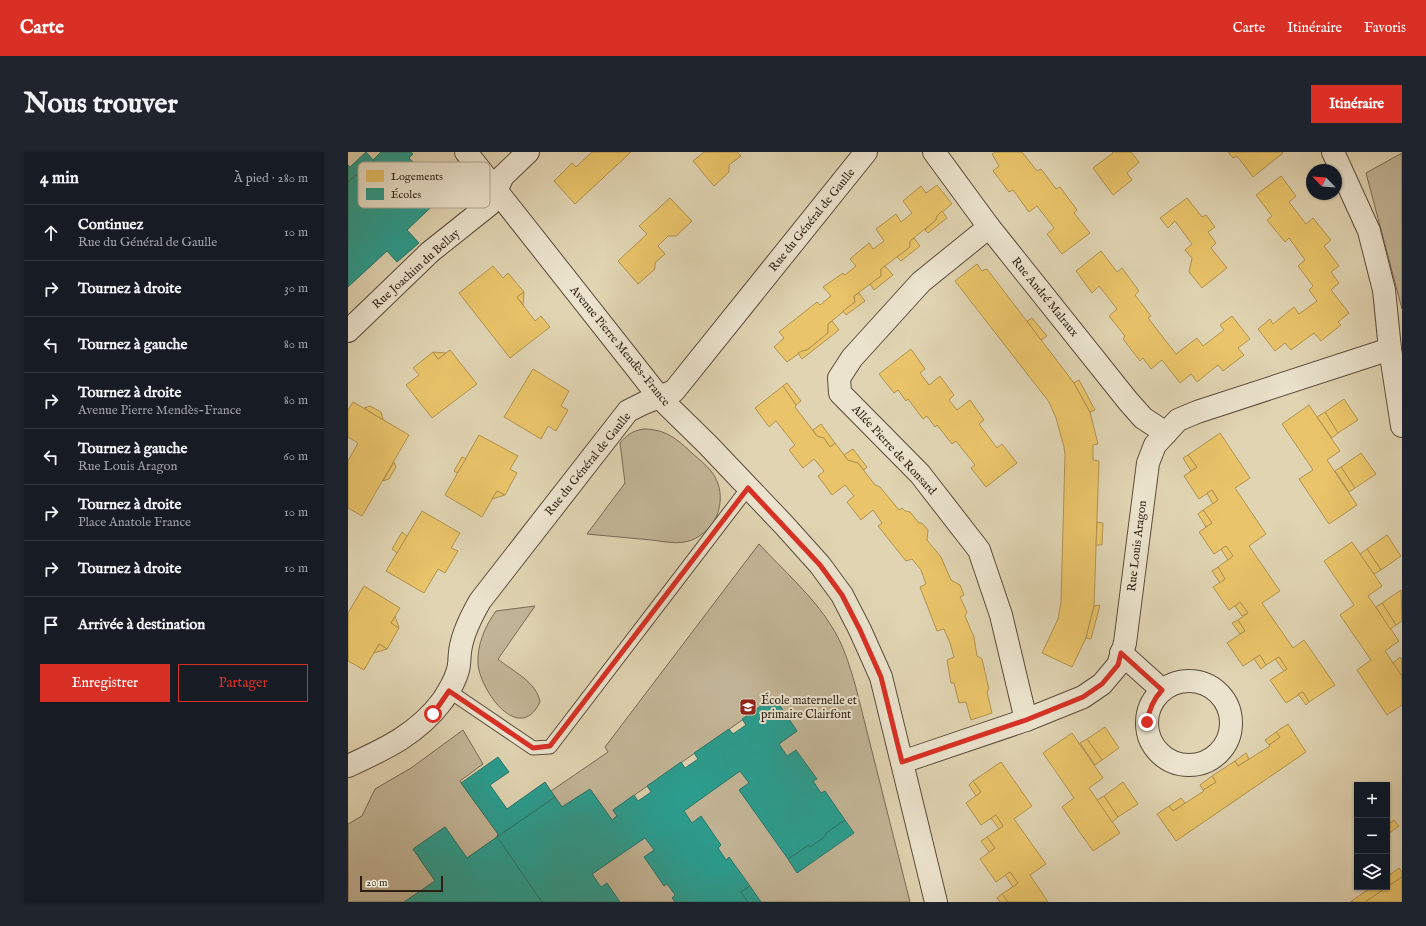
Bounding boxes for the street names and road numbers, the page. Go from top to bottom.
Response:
street label: Rue du Général de Gaulle [766,165,859,275]
street label: Rue Joachim du Bellay [369,226,464,313]
street label: Rue André Malraux [1008,254,1082,340]
street label: Avenue Pierre Mendès-France [566,282,674,410]
street label: Allée Pierre de Ronsard [848,401,940,498]
street label: Rue du Général de Gaulle [542,409,635,519]
street label: Rue Louis Aragon [1124,499,1150,592]

